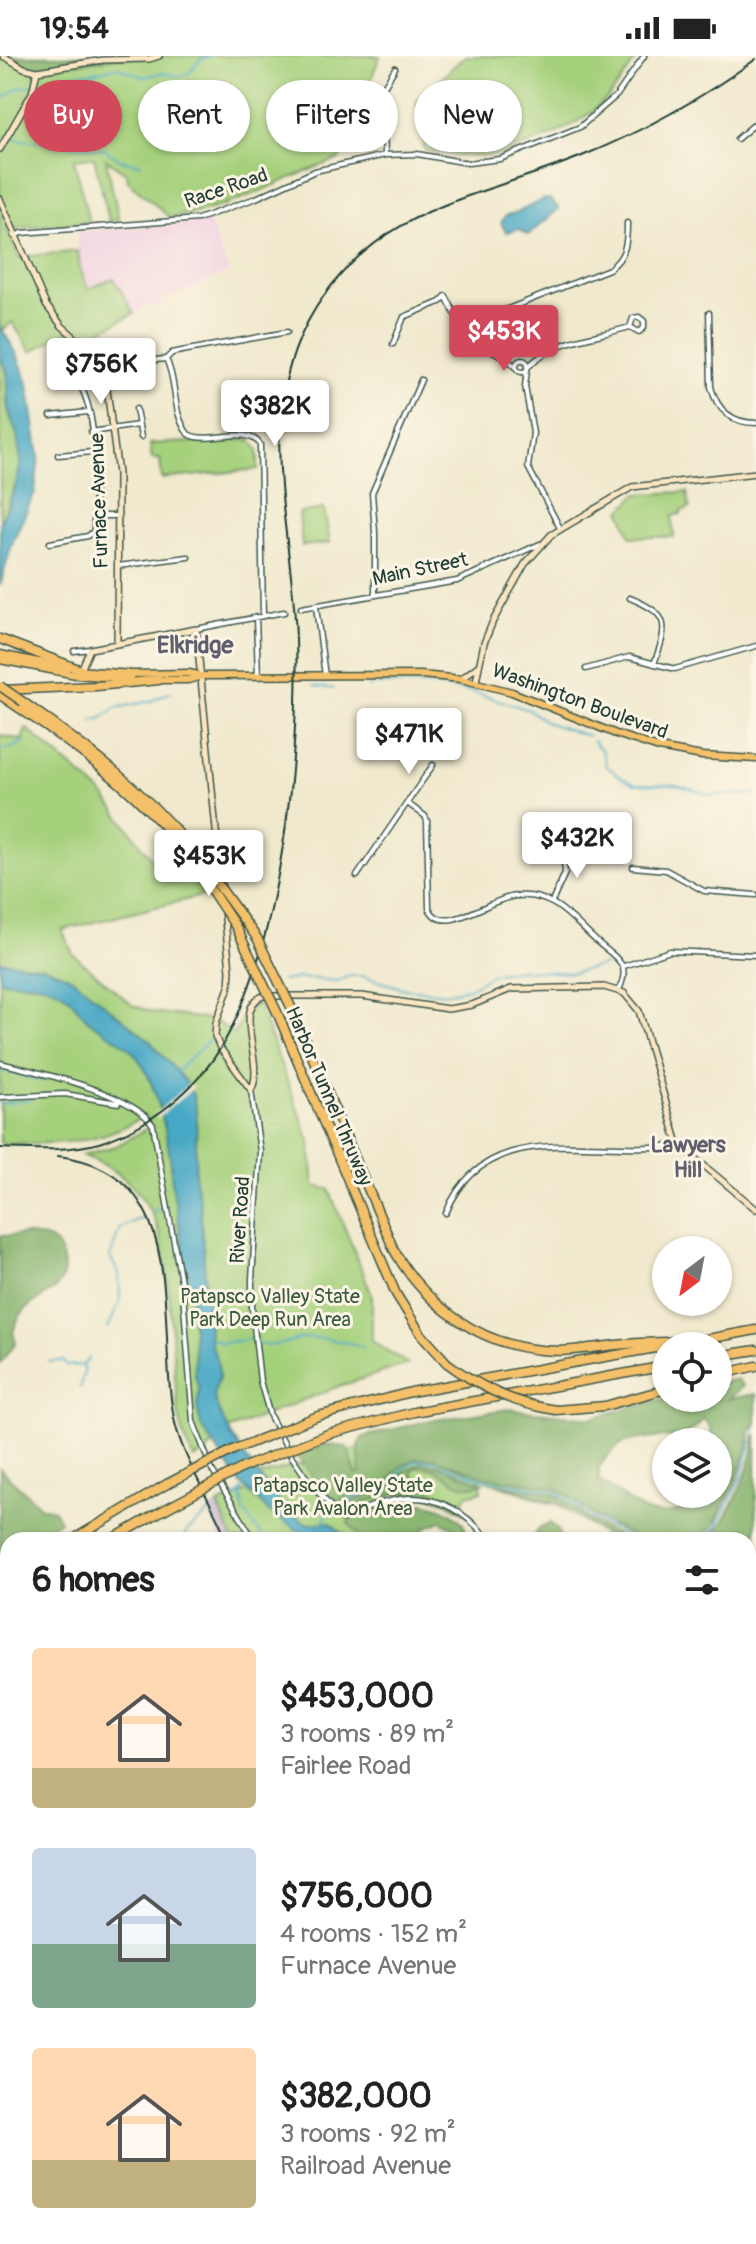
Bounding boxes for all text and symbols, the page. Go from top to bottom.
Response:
text: 19:54 [40,10,109,47]
chip: Buy [24,80,122,152]
chip: Rent [138,80,250,152]
chip: Filters [266,80,398,152]
chip: New [414,80,522,152]
street label: Race Road [181,162,271,214]
pin: $453K [448,305,560,373]
text: $453K [467,315,541,347]
pin: $756K [45,338,157,406]
text: $756K [65,348,137,380]
pin: $382K [219,380,331,448]
text: $382K [239,390,311,422]
street label: Furnace Avenue [84,433,114,569]
street label: Main Street [370,546,471,591]
district label: Elkridge [157,631,234,660]
street label: Washington Boulevard [489,658,671,744]
pin: $471K [353,708,465,776]
text: $471K [375,718,443,750]
pin: $432K [521,812,633,880]
text: $432K [540,822,614,854]
pin: $453K [153,830,265,898]
text: $453K [172,840,246,872]
street label: Harbor Tunnel Thruway [280,1003,378,1190]
district label: Lawyers Hill [650,1131,726,1184]
street label: River Road [224,1175,256,1265]
north arrow [652,1236,732,1316]
map controls [652,1236,732,1508]
park label: Patapsco Valley State Park Deep Run Area [180,1284,360,1332]
button: locate [652,1332,732,1412]
button: layers [652,1428,732,1508]
park label: Patapsco Valley State Park Avalon Area [253,1473,433,1521]
icon: filters [680,1558,724,1602]
text: 6 homes [32,1559,155,1602]
text: $453,000 [280,1675,434,1718]
icon: home [96,1680,192,1776]
text: 3 rooms · 89 m² [280,1718,454,1750]
text: Fairlee Road [280,1750,411,1782]
text: $756,000 [280,1875,433,1918]
icon: home [96,1880,192,1976]
text: 4 rooms · 152 m² [280,1918,467,1950]
text: Furnace Avenue [280,1950,456,1982]
text: $382,000 [280,2075,432,2118]
icon: home [96,2080,192,2176]
text: 3 rooms · 92 m² [280,2118,456,2150]
text: Railroad Avenue [280,2150,451,2182]

